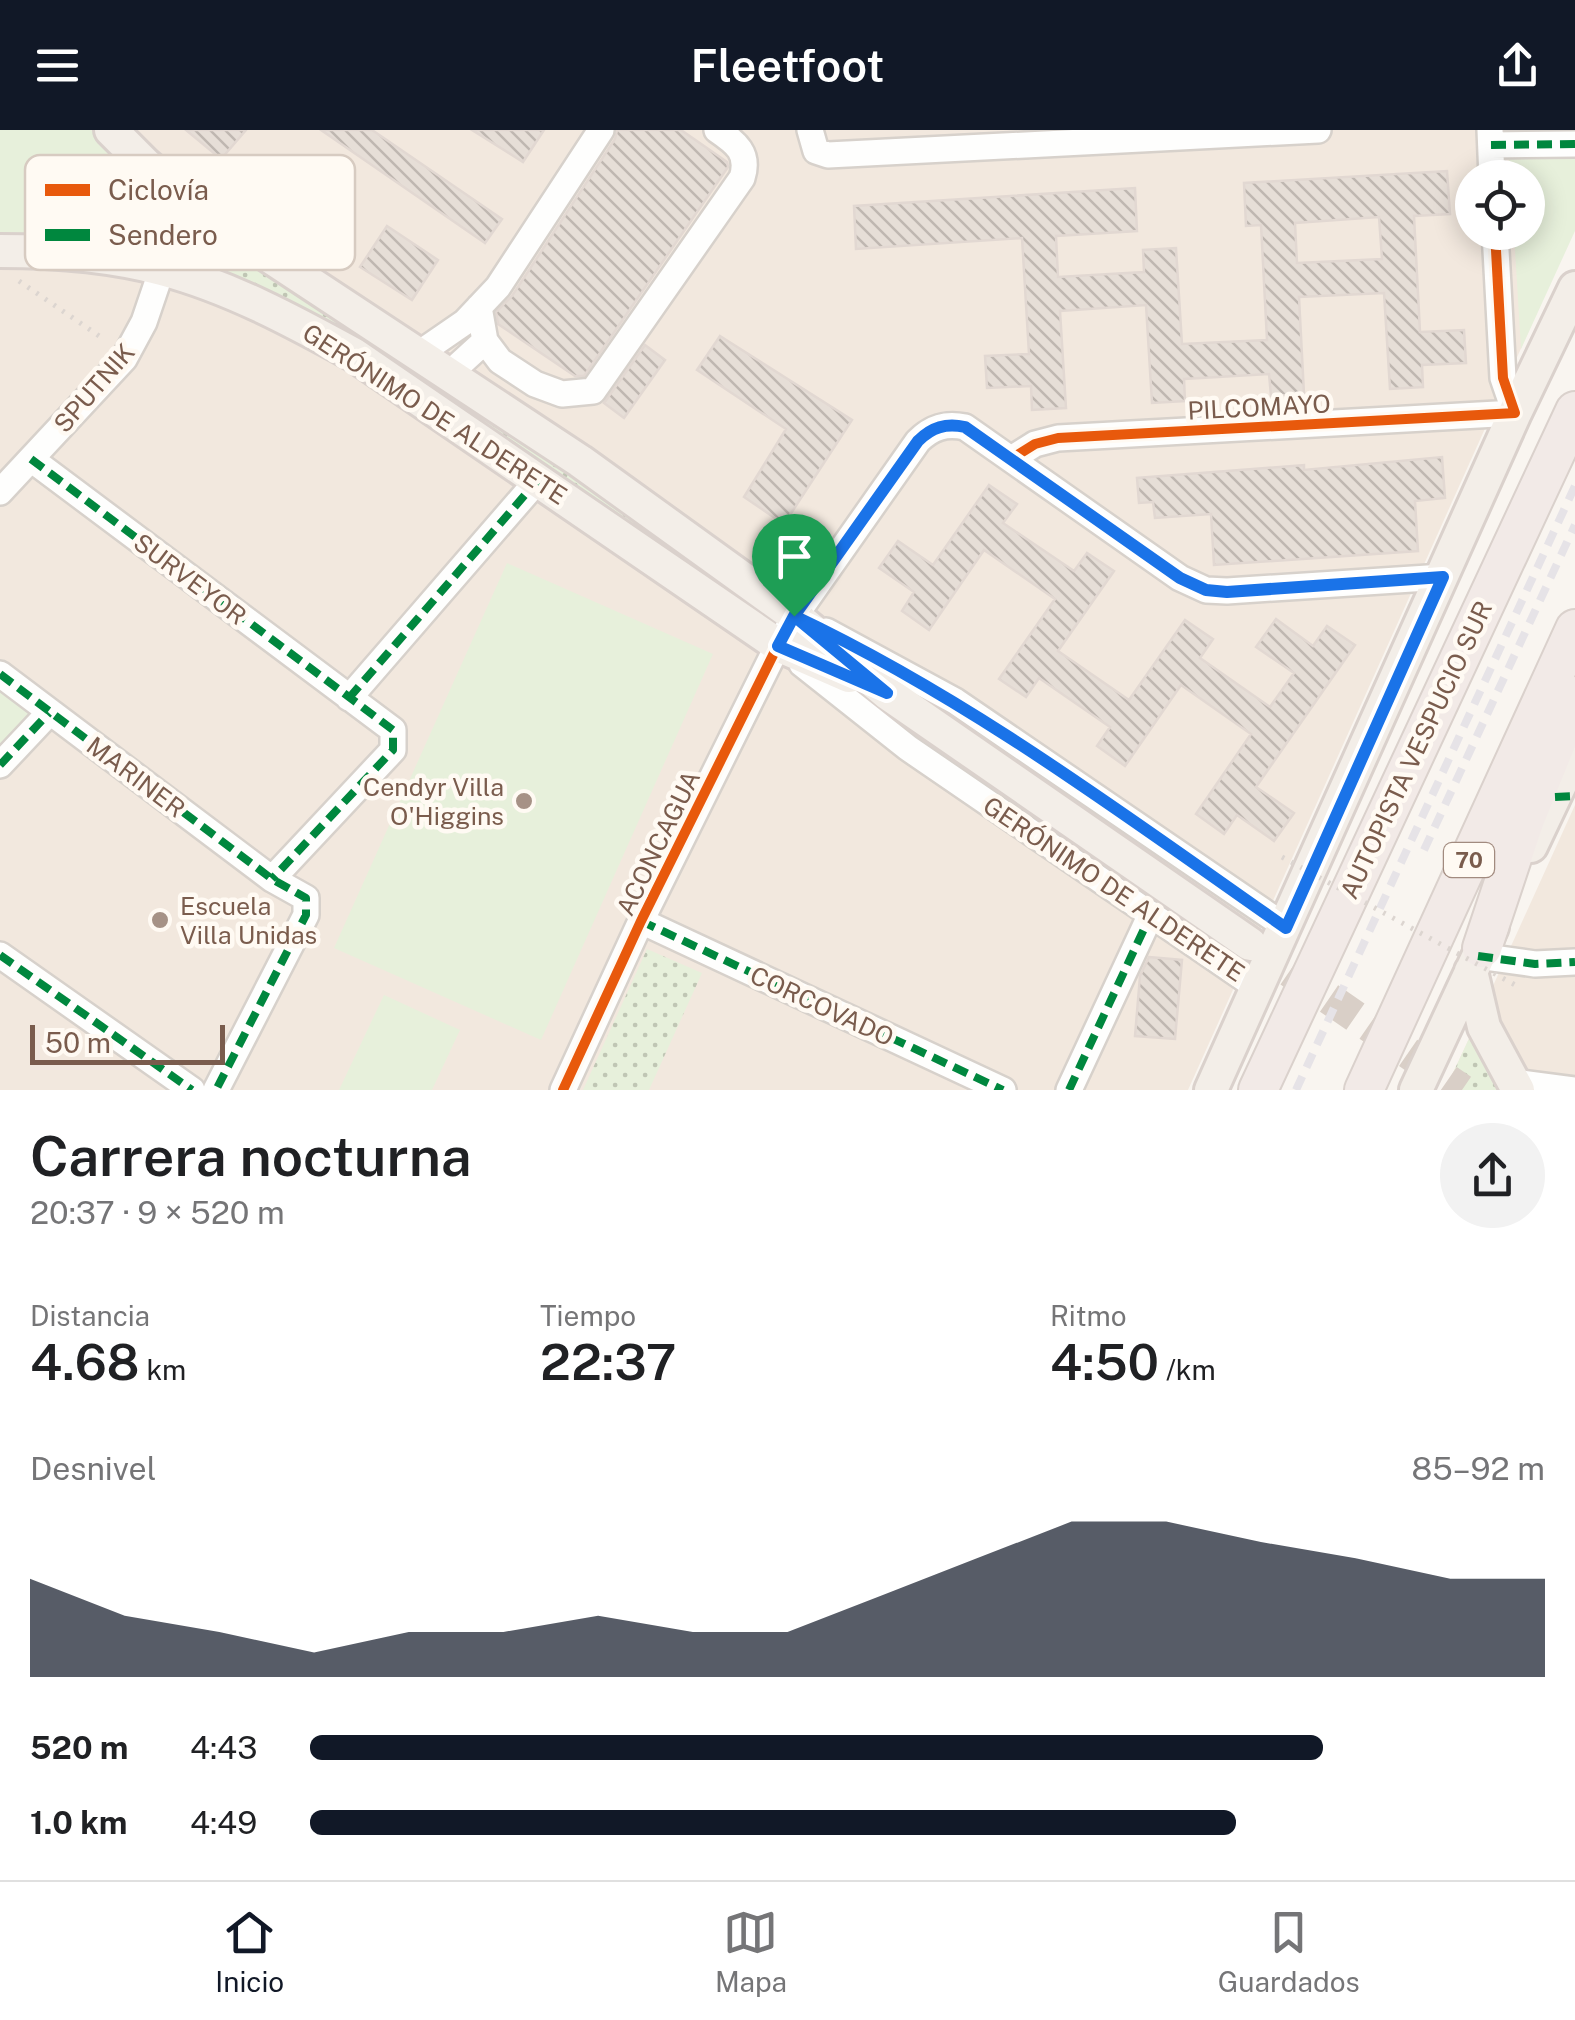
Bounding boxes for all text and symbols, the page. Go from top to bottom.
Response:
icon: menu [30,38,85,93]
icon: share [1490,38,1545,93]
text: Fleetfoot [691,39,884,92]
legend [25,155,355,270]
map controls [1455,160,1545,250]
button: locate [1455,160,1545,250]
text: Ciclovía [108,173,209,206]
text: Sendero [108,218,218,251]
street label: GERÓNIMO DE ALDERETE [297,317,573,511]
street label: SPUTNIK [47,337,141,439]
street label: PILCOMAYO [1187,388,1331,426]
pin [752,514,837,617]
street label: SURVEYOR [128,527,252,631]
icon: arrive [767,529,822,584]
street label: AUTOPISTA VESPUCIO SUR [1334,596,1498,904]
street label: MARINER [81,730,191,824]
street label: ACONCAGUA [610,766,706,920]
place label: Cendyr Villa O'Higgins [363,772,504,831]
marker: Cendyr Villa O'Higgins [513,790,535,812]
street label: GERÓNIMO DE ALDERETE [978,790,1250,988]
road number: 70 [1444,843,1494,877]
place label: Escuela Villa Unidas [180,891,317,950]
marker: Escuela Villa Unidas [149,909,171,931]
street label: CORCOVADO [746,960,898,1052]
scale bar [30,1020,225,1064]
text: 50 m [45,1026,111,1059]
button: share [1440,1123,1545,1228]
text: Carrera nocturna [30,1124,472,1188]
text: 20:37 · 9 × 520 m [30,1194,285,1231]
text: Distancia [30,1299,150,1332]
text: Tiempo [540,1299,636,1332]
text: Ritmo [1050,1299,1127,1332]
text: 4.68 [30,1332,140,1391]
text: 22:37 [540,1332,677,1391]
text: 4:50 [1050,1332,1159,1391]
text: km [140,1353,186,1386]
text: /km [1159,1353,1216,1386]
text: Desnivel [30,1450,156,1487]
text: 85–92 m [1412,1450,1545,1487]
text: 520 m [30,1729,128,1766]
text: 4:43 [190,1729,257,1766]
text: 1.0 km [30,1804,127,1841]
text: 4:49 [190,1804,257,1841]
tab: Inicio [215,1905,284,1998]
tab: Mapa [715,1905,787,1998]
tab: Guardados [1218,1905,1360,1998]

